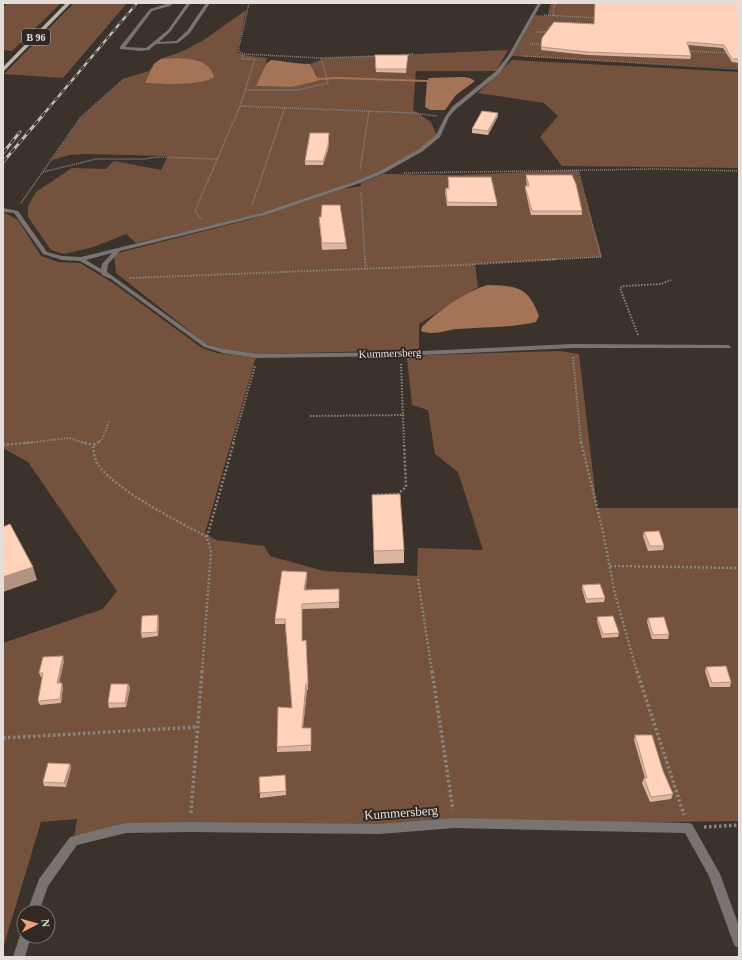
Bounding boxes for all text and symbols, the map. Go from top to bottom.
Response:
road number: B 96 [22,29,50,45]
street label: Kummersberg [358,346,422,360]
street label: Kummersberg [364,802,439,823]
north arrow [16,904,56,944]
text: N [40,918,52,928]

